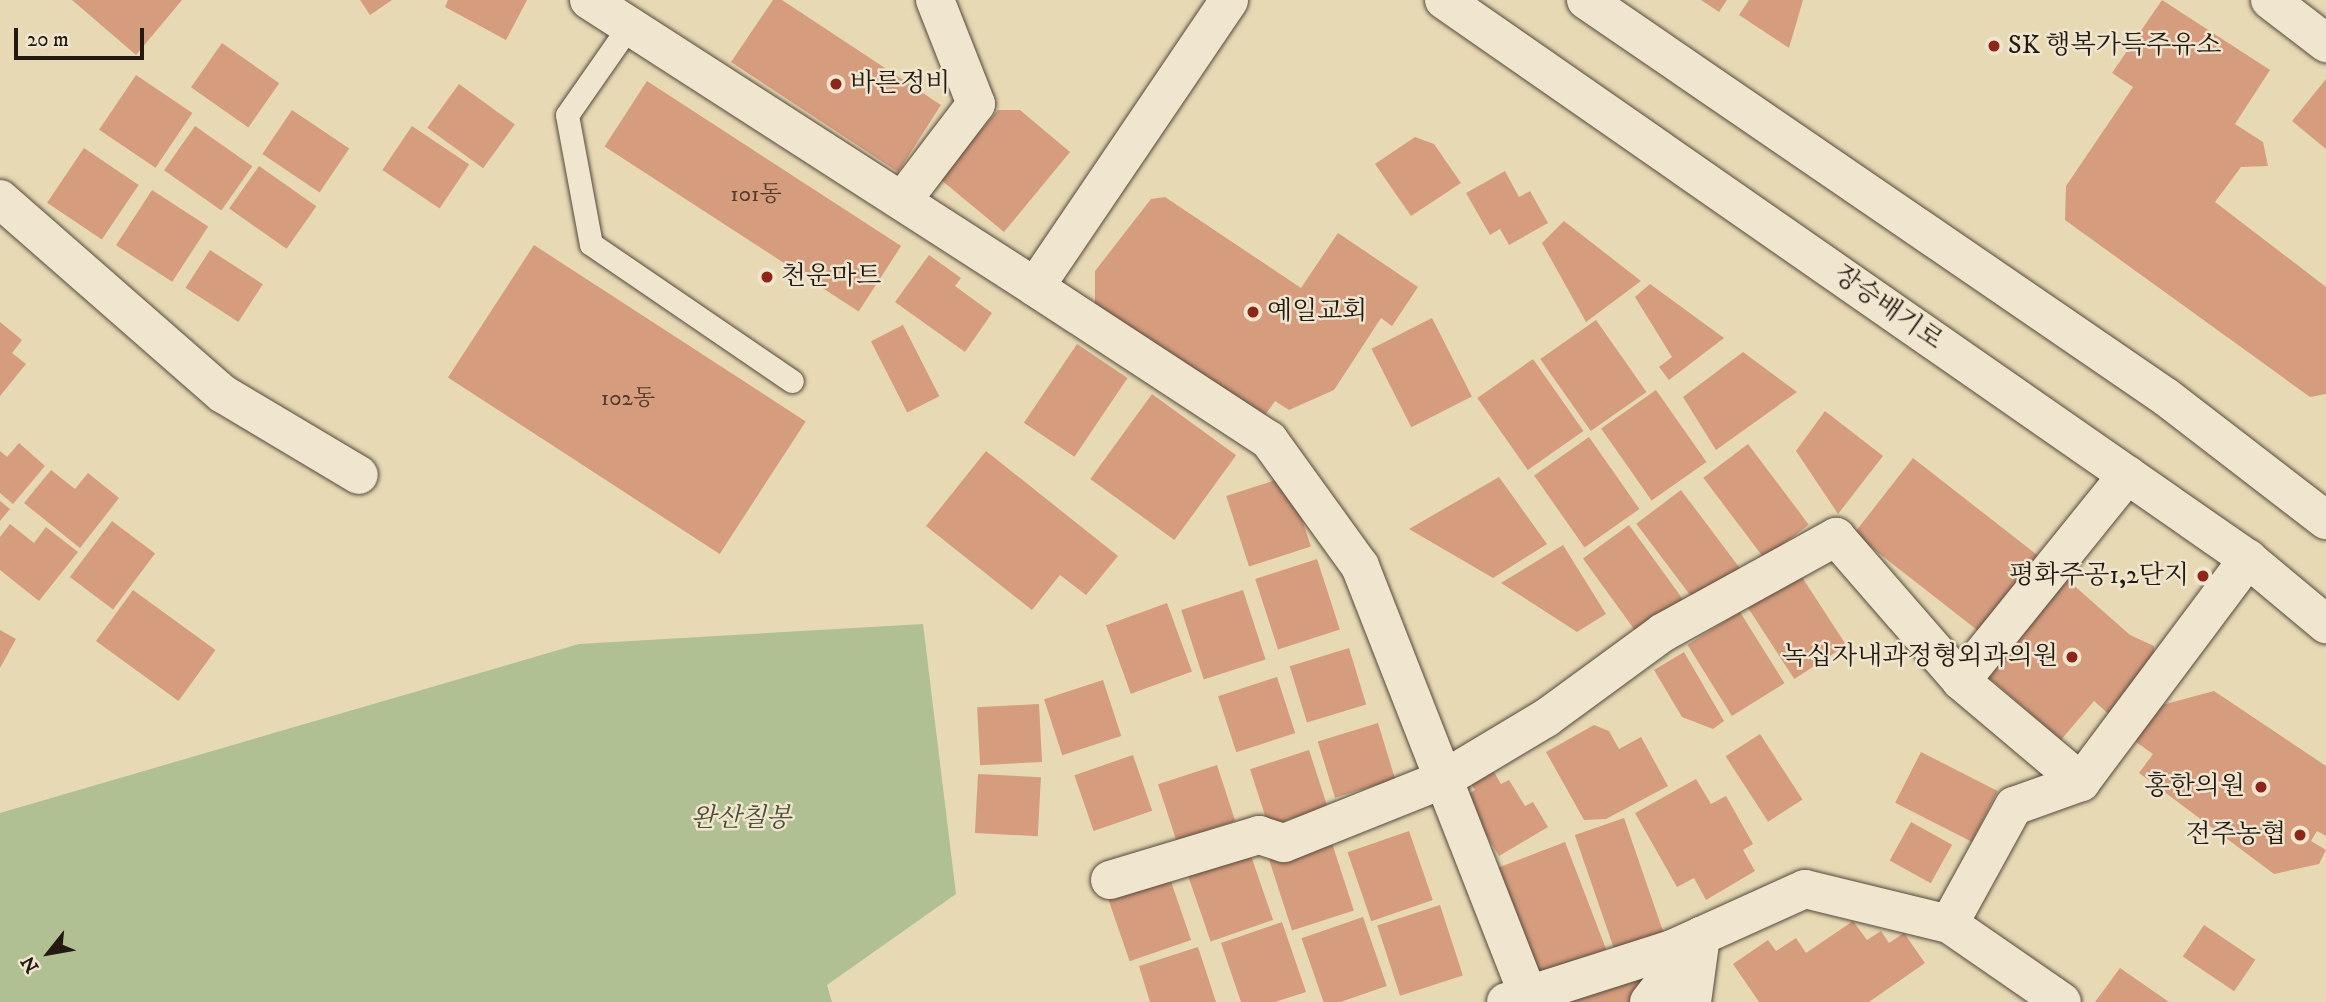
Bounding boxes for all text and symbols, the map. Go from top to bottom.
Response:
scale bar [18,14,147,58]
text: 20 m [27,27,69,53]
place label: SK 행복가득주유소 [2008,30,2221,62]
marker: SK 행복가득주유소 [1986,38,2002,54]
place label: 바른정비 [850,68,950,100]
marker: 바른정비 [828,76,844,92]
house number: 101동 [730,181,782,209]
street label: 장승배기로 [1828,259,1948,357]
place label: 천운마트 [781,261,881,293]
marker: 천운마트 [759,269,775,285]
place label: 예일교회 [1267,296,1367,328]
marker: 예일교회 [1245,304,1261,320]
house number: 102동 [601,385,655,413]
place label: 평화주공1,2단지 [2009,560,2189,592]
marker: 평화주공1,2단지 [2195,568,2211,584]
place label: 녹십자내과정형외과의원 [1782,641,2058,673]
marker: 녹십자내과정형외과의원 [2064,649,2080,665]
place label: 홍한의원 [2145,771,2245,803]
marker: 홍한의원 [2251,777,2271,797]
park label: 완산칠봉 [691,803,791,835]
place label: 전주농협 [2186,819,2286,851]
marker: 전주농협 [2292,827,2308,843]
north arrow [14,918,84,988]
text: N [17,951,44,977]

